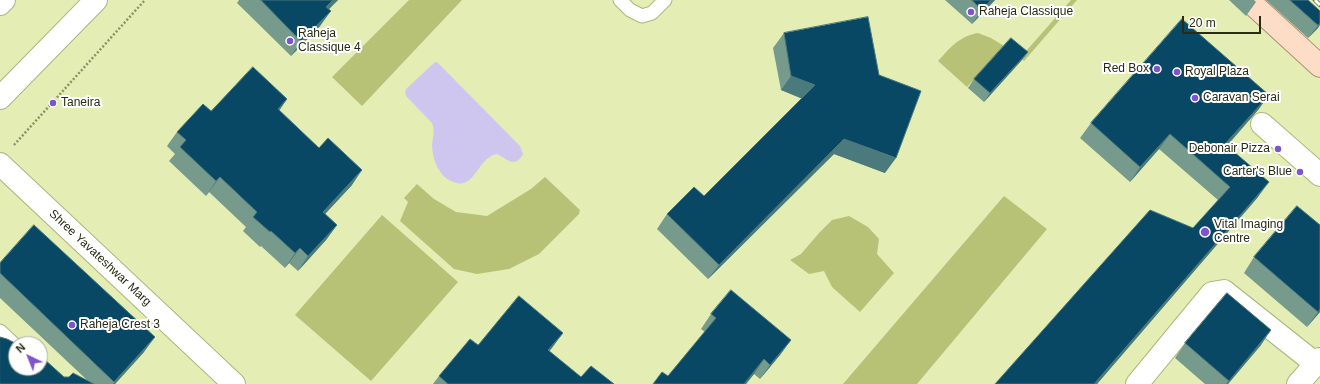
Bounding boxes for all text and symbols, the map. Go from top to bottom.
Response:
place label: Raheja Classique [979,5,1073,19]
marker: Raheja Classique [966,7,976,17]
scale bar [1184,8,1263,34]
text: 20 m [1189,16,1216,30]
place label: Raheja Classique 4 [298,27,361,55]
marker: Raheja Classique 4 [285,36,295,46]
place label: Red Box [1103,62,1149,76]
marker: Red Box [1152,64,1162,74]
place label: Royal Plaza [1185,65,1249,79]
marker: Royal Plaza [1172,67,1182,77]
place label: Caravan Serai [1203,91,1280,105]
marker: Caravan Serai [1190,93,1200,103]
place label: Taneira [61,96,100,110]
marker: Taneira [48,98,58,108]
place label: Debonair Pizza [1189,142,1270,156]
marker: Debonair Pizza [1273,144,1283,154]
place label: Carter's Blue [1223,165,1292,179]
marker: Carter's Blue [1295,167,1305,177]
street label: Shree Yavateshwar Marg [46,207,154,309]
place label: Vital Imaging Centre [1214,218,1283,246]
marker: Vital Imaging Centre [1199,226,1211,238]
place label: Raheja Crest 3 [80,318,160,332]
marker: Raheja Crest 3 [67,320,77,330]
north arrow [8,336,48,376]
text: N [13,341,27,355]

